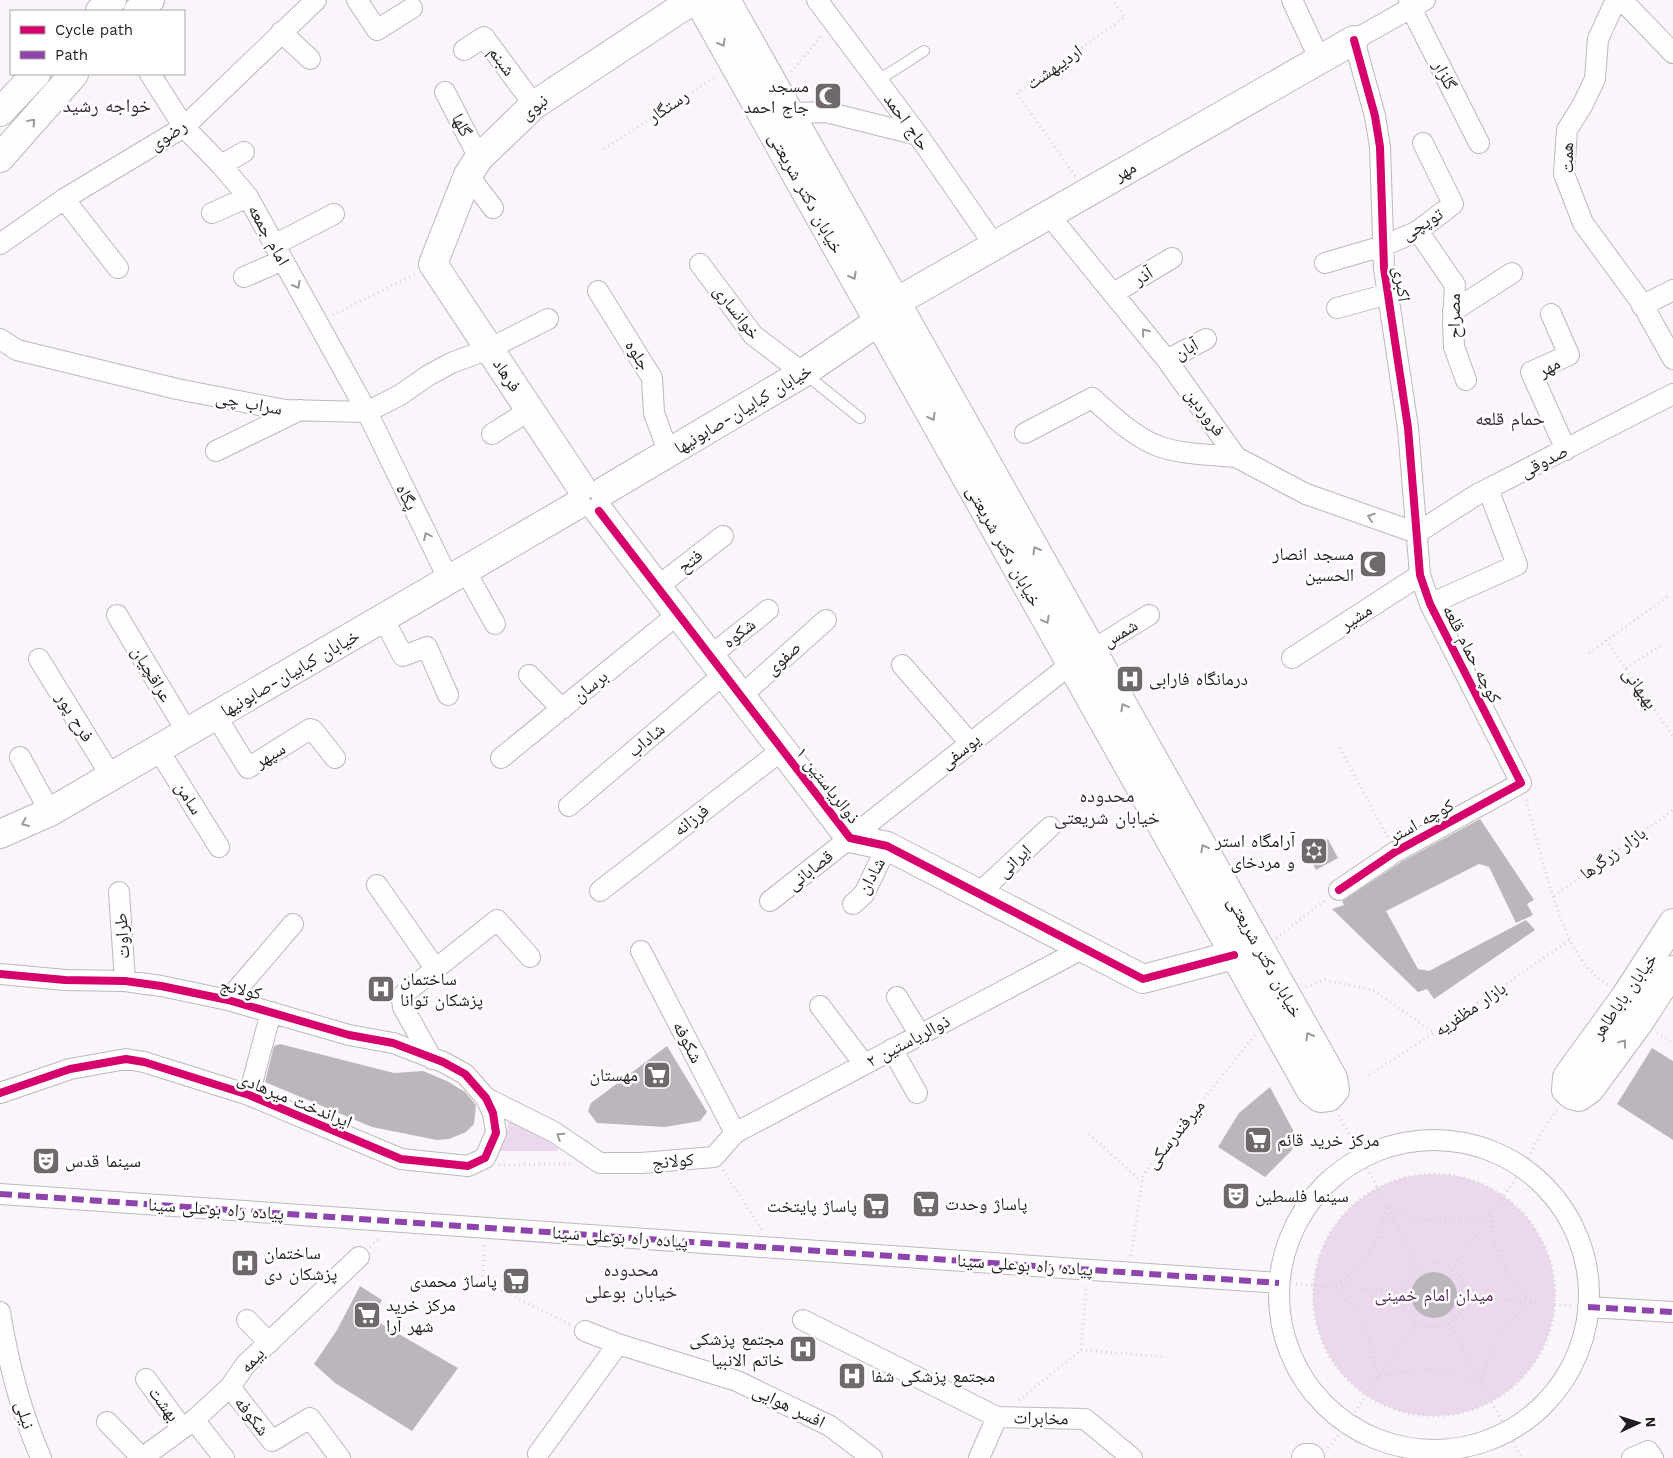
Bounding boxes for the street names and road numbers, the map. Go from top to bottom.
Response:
street label: اردیبهشت [1022,40,1086,94]
street label: شبنم [483,42,520,81]
street label: گلزار [1429,56,1462,94]
street label: رستگار [642,84,692,127]
street label: نبوی [516,89,553,125]
street label: حاج احمد [878,89,935,155]
street label: گلها [448,110,477,140]
street label: رضوی [145,114,191,155]
street label: خیابان دکتر شریعتی [764,129,848,257]
street label: همت [1556,142,1577,174]
street label: مهر [1109,156,1140,186]
street label: امام جمعه [242,201,295,270]
street label: توپچی [1397,203,1447,245]
street label: آذر [1128,262,1157,290]
street label: اکبری [1389,265,1415,303]
street label: خوانساری [709,280,765,344]
street label: مصراح [1443,293,1466,339]
street label: آبان [1170,333,1202,365]
street label: جلوه [621,336,656,374]
street label: مهر [1533,352,1564,382]
street label: فرهاد [489,354,526,396]
street label: خیابان کبابیان-صابونیها [670,359,816,459]
street label: فروردین [1180,384,1230,440]
street label: سراب چی [214,386,284,420]
street label: صدوقی [1516,440,1572,482]
street label: پگاه [391,480,423,514]
street label: خیابان دکتر شریعتی [962,482,1046,610]
street label: فتح [673,544,708,578]
street label: مشیر [1335,599,1376,635]
street label: کوچه حمام قلعه [1437,601,1506,708]
street label: شکوه [718,613,759,652]
street label: شمس [1098,614,1142,652]
street label: خیابان کبابیان-صابونیها [217,624,363,722]
street label: صفوی [761,636,805,680]
street label: عراقچیان [127,642,177,706]
street label: بهبهانی [1618,663,1662,713]
street label: برسان [568,665,612,707]
street label: فرح پور [50,687,99,746]
street label: شاداب [623,718,669,762]
street label: یوسفی [935,728,985,774]
street label: سپهر [250,737,290,773]
street label: ذوالریاستین ۱ [791,742,865,828]
street label: سامن [170,777,208,819]
street label: کوچه استر [1384,794,1458,848]
street label: فرزانه [669,799,713,840]
street label: بازار زرگرها [1576,822,1650,884]
street label: ایرانی [992,840,1036,882]
street label: قصابانی [782,845,838,895]
street label: شادان [852,854,890,898]
street label: خیابان دکتر شریعتی [1223,893,1307,1021]
street label: طراوت [109,912,134,960]
street label: خیابان باباطاهر [1586,949,1662,1044]
street label: کولانج [218,973,265,1006]
street label: بازار مظفریه [1430,977,1510,1041]
street label: ذوالریاستین ۲ [862,1010,954,1072]
street label: شکوفه [669,1017,708,1066]
street label: ایراندخت میرهادی [234,1067,356,1133]
street label: میرفندرسکی [1140,1095,1210,1173]
street label: کولانج [651,1148,696,1175]
street label: پیاده راه بوعلی سینا [147,1193,285,1225]
street label: پیاده راه بوعلی سینا [551,1221,689,1253]
street label: پیاده راه بوعلی سینا [956,1249,1094,1281]
street label: بیمه [235,1343,269,1377]
street label: افسر هوایی [749,1379,829,1433]
street label: بهشت [144,1382,184,1426]
street label: شکوفه [231,1392,274,1440]
street label: نیلی [10,1398,40,1432]
street label: مخابرات [1013,1407,1069,1429]

